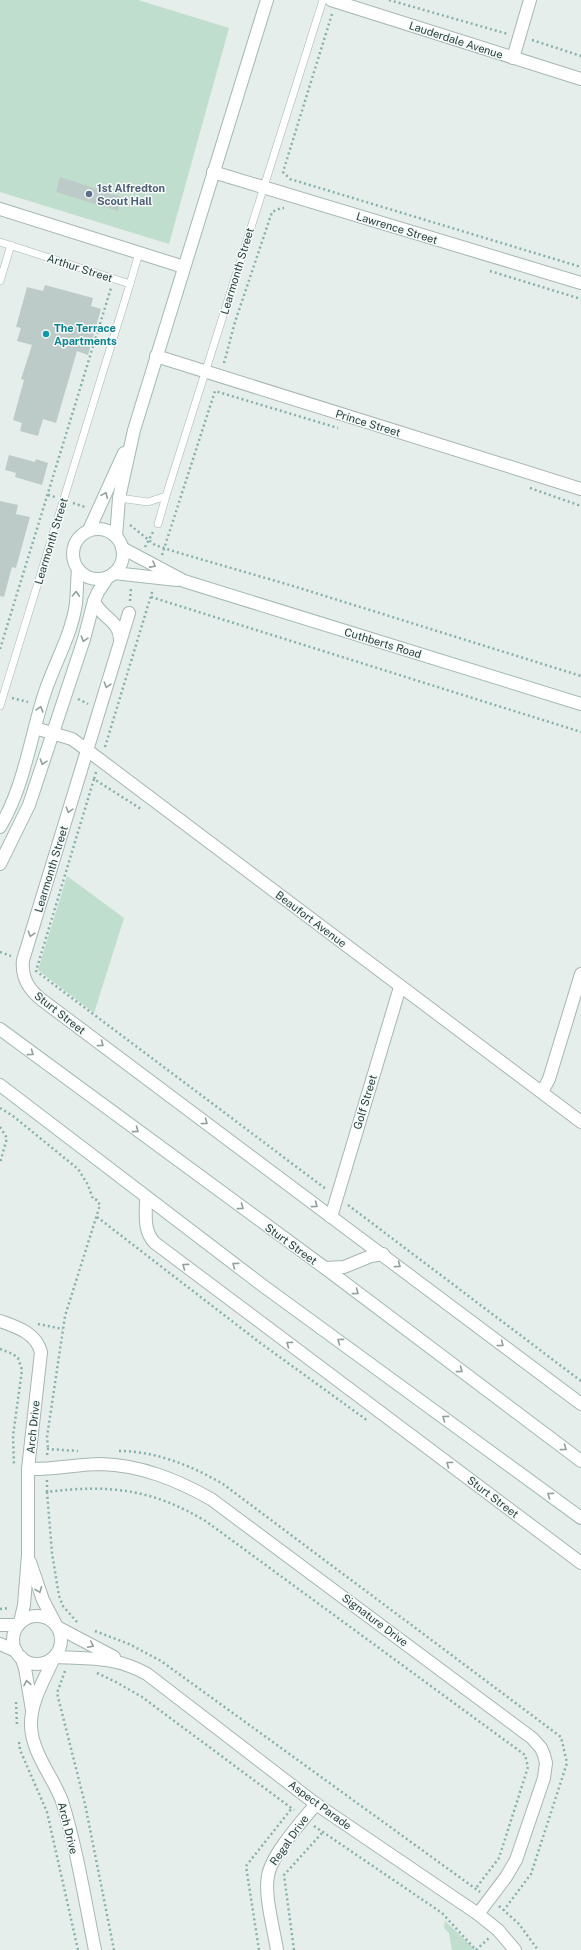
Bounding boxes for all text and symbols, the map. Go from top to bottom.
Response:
street label: Lauderdale Avenue [408,19,504,61]
place label: 1st Alfredton Scout Hall [97,182,165,207]
marker: 1st Alfredton Scout Hall [84,189,94,199]
street label: Lawrence Street [355,210,439,246]
street label: Learmonth Street [218,226,256,316]
street label: Arthur Street [46,252,114,284]
place label: The Terrace Apartments [54,322,117,347]
marker: The Terrace Apartments [41,329,51,339]
street label: Prince Street [334,407,402,439]
one-way arrow [100,491,108,499]
street label: Learmonth Street [32,496,70,586]
one-way arrow [149,560,156,567]
one-way arrow [72,591,81,597]
street label: Cuthberts Road [343,626,423,660]
one-way arrow [80,635,89,642]
one-way arrow [103,682,112,689]
one-way arrow [35,706,44,713]
one-way arrow [40,758,48,765]
one-way arrow [65,806,74,813]
street label: Learmonth Street [32,824,70,914]
street label: Beaufort Avenue [273,889,349,949]
one-way arrow [27,931,36,938]
street label: Sturt Street [32,989,88,1037]
one-way arrow [96,1039,103,1046]
one-way arrow [27,1048,34,1055]
street label: Golf Street [351,1073,379,1131]
one-way arrow [200,1117,207,1124]
one-way arrow [132,1125,139,1132]
one-way arrow [311,1200,318,1207]
one-way arrow [236,1202,243,1209]
street label: Sturt Street [263,1221,319,1267]
one-way arrow [393,1261,400,1268]
one-way arrow [232,1262,239,1270]
one-way arrow [182,1263,189,1270]
one-way arrow [351,1287,358,1294]
one-way arrow [337,1338,344,1346]
one-way arrow [497,1339,504,1346]
one-way arrow [286,1341,293,1348]
one-way arrow [455,1365,462,1372]
street label: Arch Drive [24,1400,42,1454]
one-way arrow [442,1416,449,1423]
one-way arrow [559,1443,566,1450]
one-way arrow [446,1461,453,1468]
street label: Sturt Street [465,1474,521,1520]
one-way arrow [547,1493,554,1500]
one-way arrow [35,1587,43,1594]
street label: Signature Drive [340,1591,410,1649]
one-way arrow [87,1640,94,1648]
one-way arrow [24,1680,32,1686]
street label: Aspect Parade [286,1778,354,1832]
street label: Arch Drive [56,1801,80,1855]
street label: Regal Drive [267,1813,311,1867]

